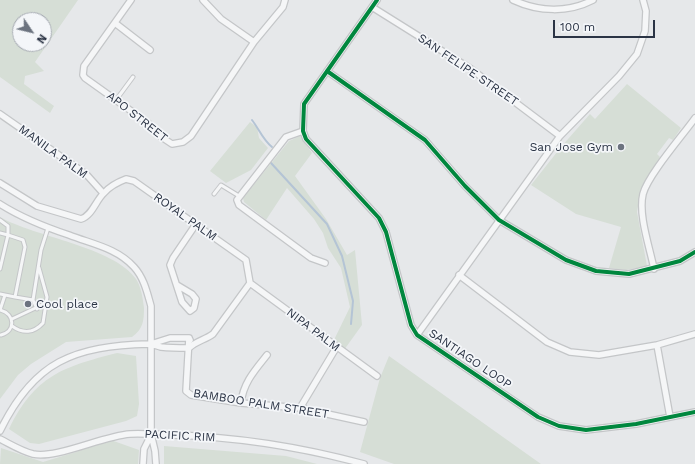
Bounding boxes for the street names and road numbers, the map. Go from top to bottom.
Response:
street label: SAN FELIPE STREET [415,31,521,109]
street label: APO STREET [104,89,170,145]
street label: MANILA PALM [16,122,90,182]
street label: ROYAL PALM [151,190,219,244]
street label: NIPA PALM [283,305,343,355]
street label: SANTIAGO LOOP [426,326,514,392]
street label: BAMBOO PALM STREET [192,386,330,422]
street label: PACIFIC RIM [144,427,216,445]

